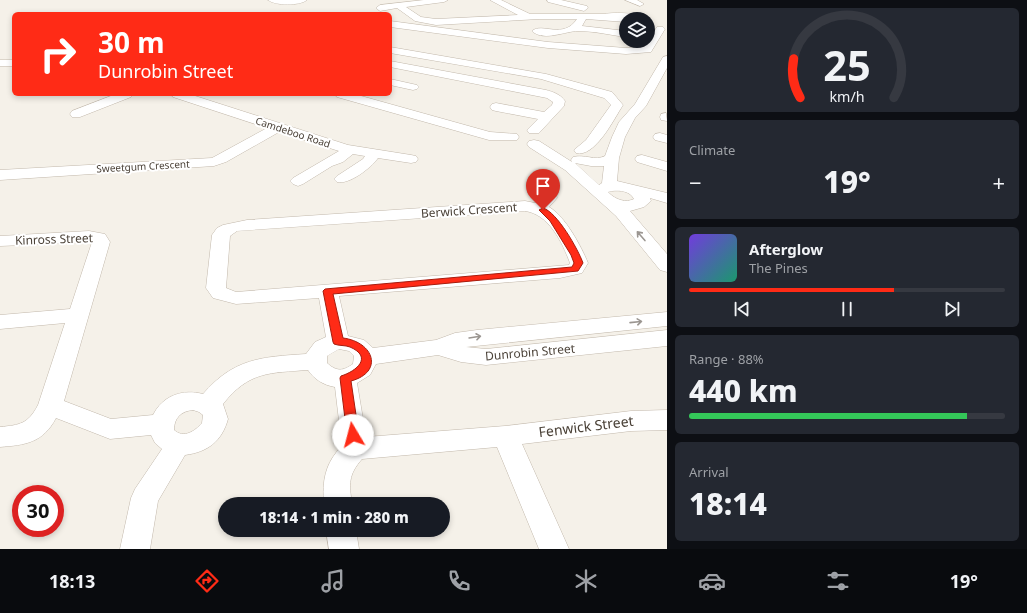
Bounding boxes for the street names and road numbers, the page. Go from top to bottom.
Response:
street label: Camdeboo Road [254,113,332,151]
street label: Sweetgum Crescent [96,157,190,175]
street label: Berwick Crescent [420,198,518,222]
street label: Kinross Street [15,229,94,249]
street label: Dunrobin Street [484,340,576,364]
street label: Fenwick Street [538,411,634,441]

